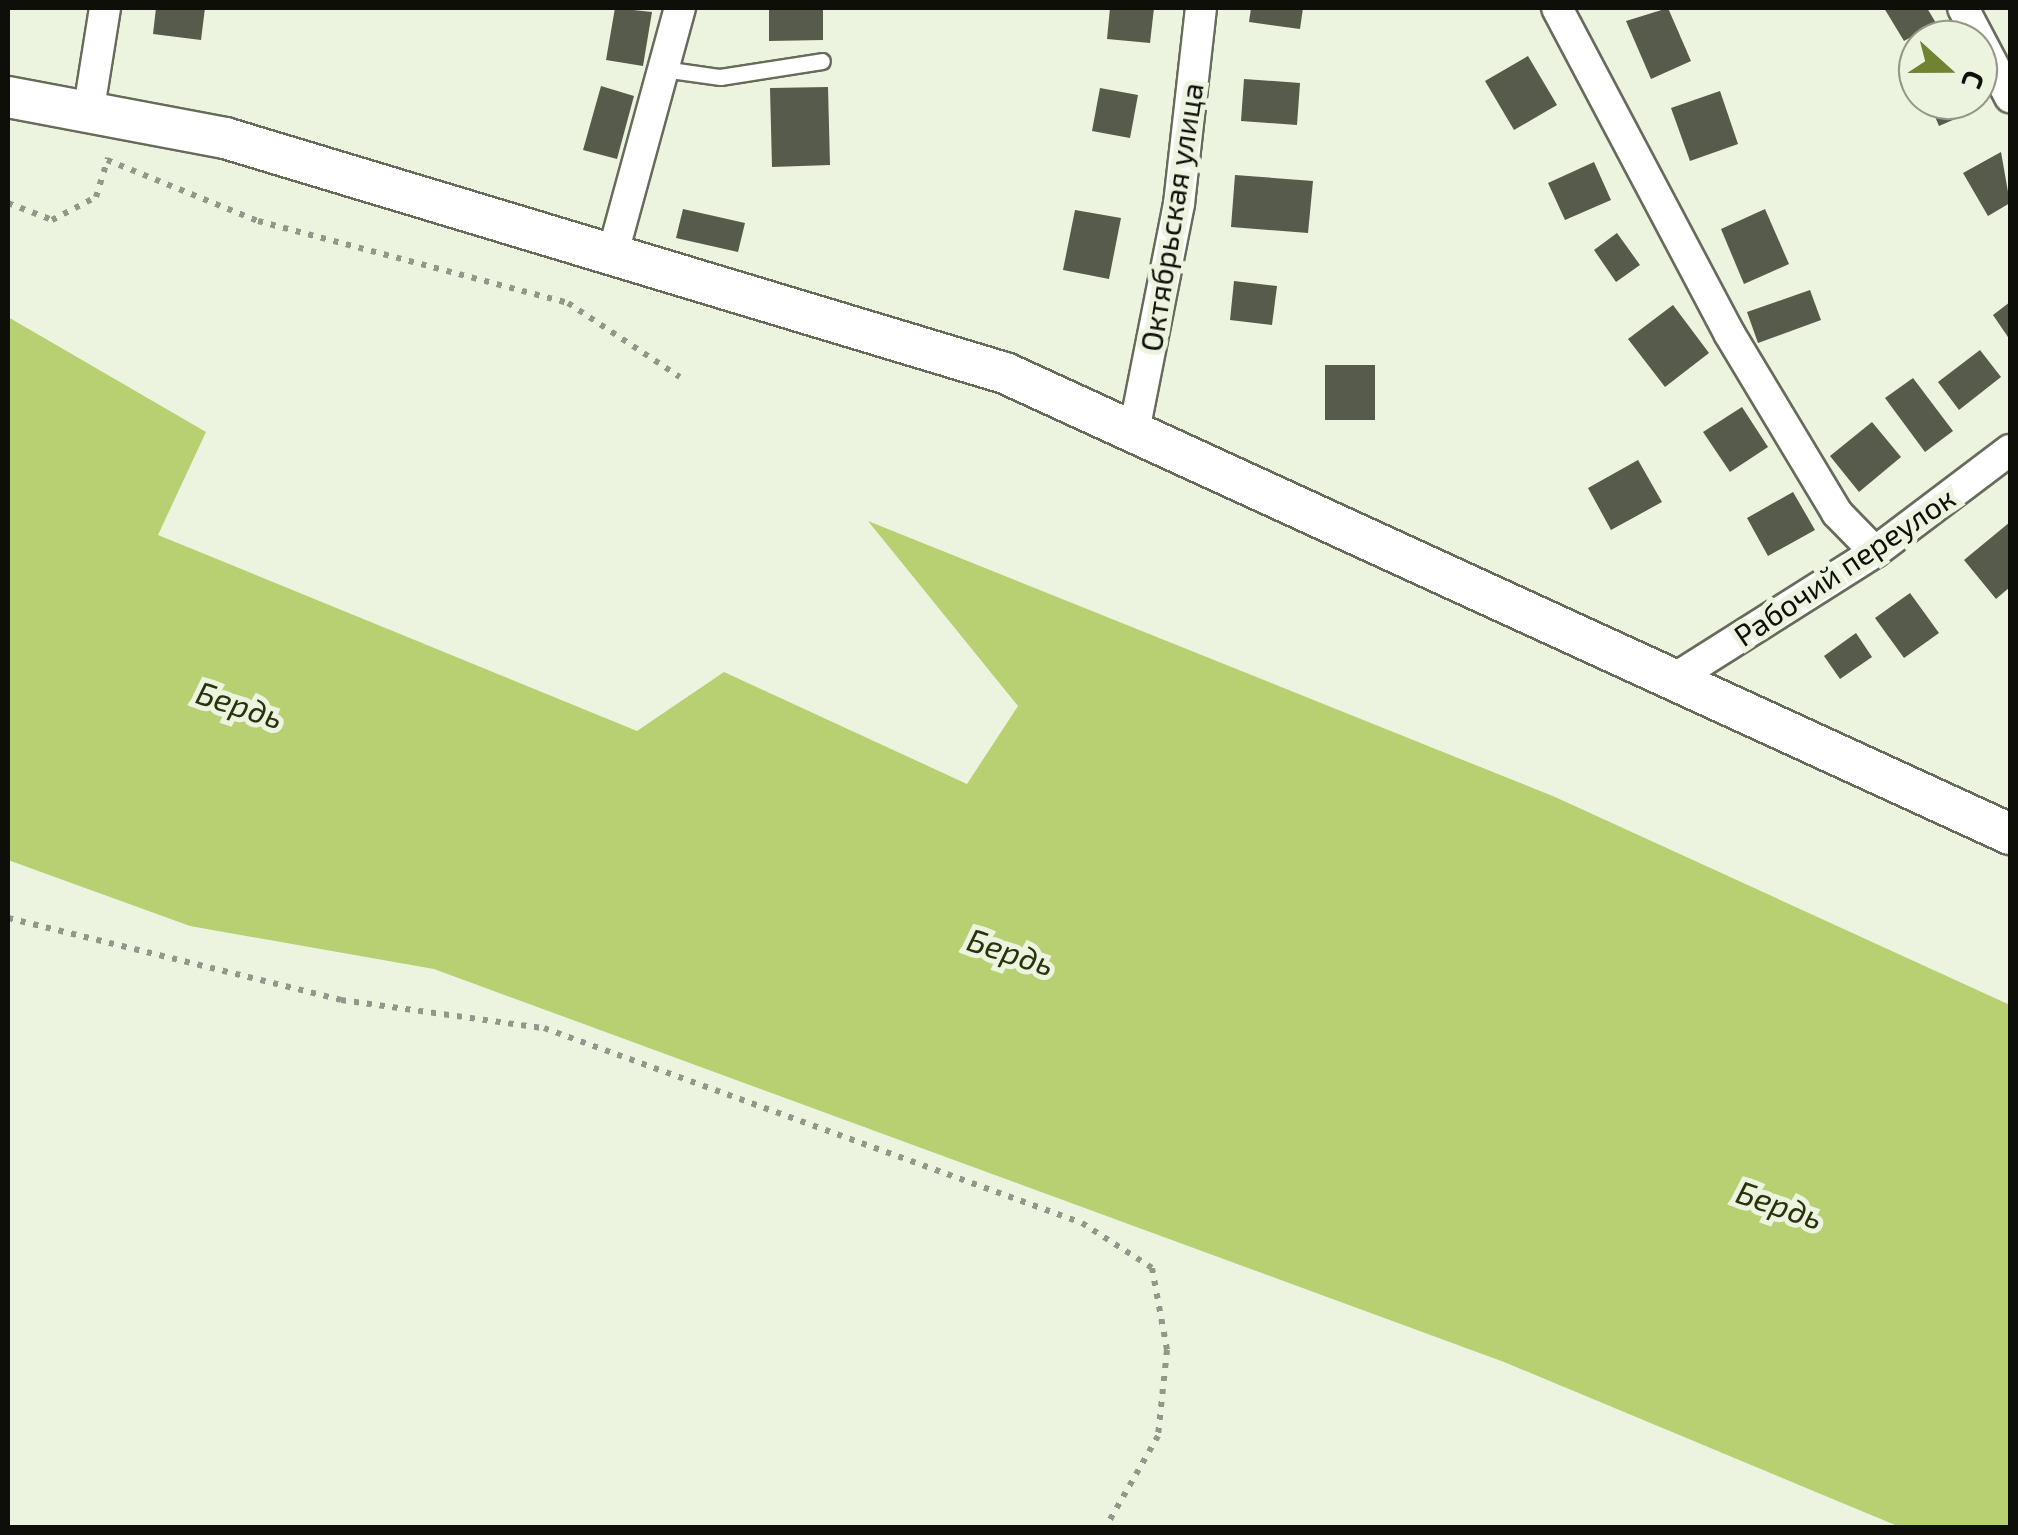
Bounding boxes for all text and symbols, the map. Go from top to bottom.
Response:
north arrow [1898,20,1998,120]
text: С [1955,66,1993,94]
street label: Октябрьская улица [1132,80,1210,354]
street label: Рабочий переулок [1727,479,1961,653]
water label: Бердь [192,672,288,736]
water label: Бердь [963,919,1059,983]
water label: Бердь [1732,1171,1828,1237]

